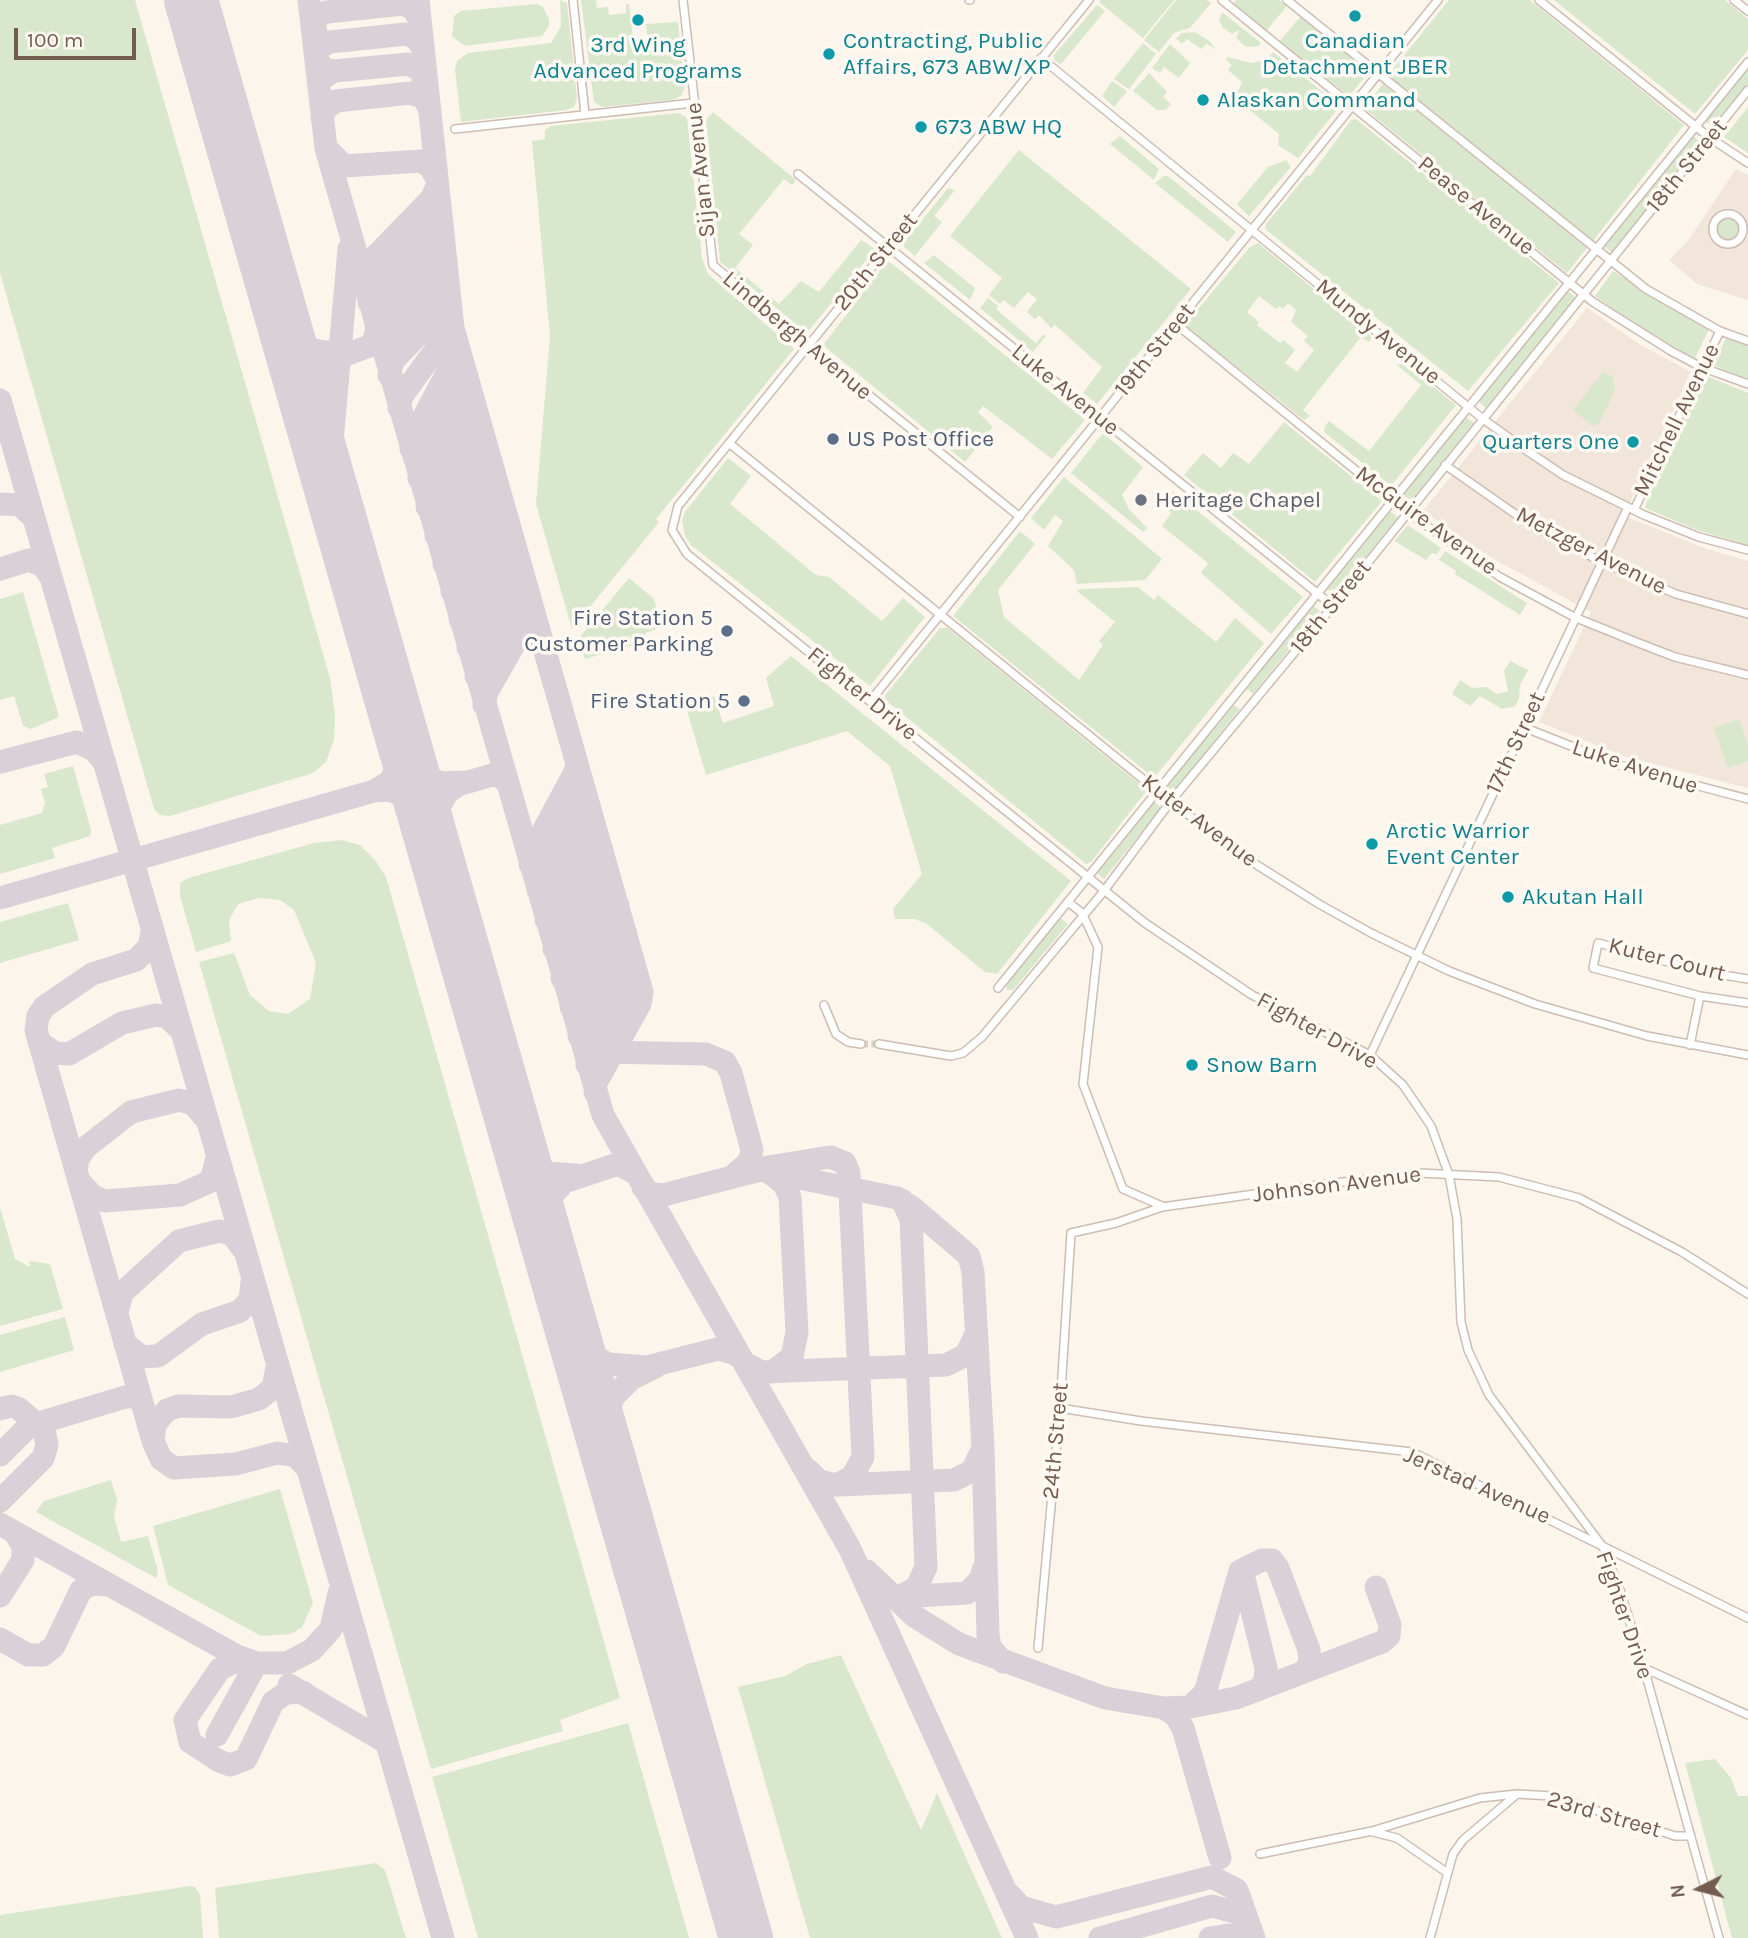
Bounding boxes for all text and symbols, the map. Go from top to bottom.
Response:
marker: Canadian Detachment JBER [1347,8,1363,24]
marker: 3rd Wing Advanced Programs [630,12,646,28]
scale bar [18,14,140,58]
place label: Contracting, Public Affairs, 673 ABW/XP [843,27,1050,81]
place label: Canadian Detachment JBER [1262,27,1448,81]
text: 100 m [27,28,84,52]
place label: 3rd Wing Advanced Programs [534,31,742,85]
marker: Contracting, Public Affairs, 673 ABW/XP [821,46,837,62]
place label: Alaskan Command [1217,86,1416,114]
marker: Alaskan Command [1195,92,1211,108]
street label: Sijan Avenue [680,101,722,239]
place label: 673 ABW HQ [935,113,1062,141]
street label: 18th Street [1641,113,1733,219]
marker: 673 ABW HQ [913,119,929,135]
street label: Pease Avenue [1412,151,1540,261]
street label: 20th Street [828,207,924,317]
street label: Lindbergh Avenue [717,265,877,407]
street label: Mundy Avenue [1310,273,1446,391]
street label: 19th Street [1109,298,1201,402]
street label: Luke Avenue [1006,338,1124,442]
street label: Mitchell Avenue [1628,339,1726,501]
place label: US Post Office [847,425,994,453]
place label: Quarters One [1482,428,1619,456]
marker: US Post Office [825,431,841,447]
marker: Quarters One [1625,434,1641,450]
street label: McGuire Avenue [1350,460,1502,582]
place label: Heritage Chapel [1155,486,1321,514]
marker: Heritage Chapel [1133,492,1149,508]
street label: Metzger Avenue [1511,501,1671,601]
street label: 18th Street [1285,554,1377,660]
place label: Fire Station 5 Customer Parking [524,604,713,658]
marker: Fire Station 5 Customer Parking [719,623,735,639]
street label: Fighter Drive [801,641,923,747]
place label: Fire Station 5 [590,687,730,715]
street label: 17th Street [1480,688,1552,798]
marker: Fire Station 5 [736,693,752,709]
street label: Luke Avenue [1569,734,1701,800]
street label: Kuter Avenue [1136,769,1262,873]
place label: Arctic Warrior Event Center [1386,817,1529,871]
marker: Arctic Warrior Event Center [1364,836,1380,852]
place label: Akutan Hall [1522,883,1644,911]
marker: Akutan Hall [1500,889,1516,905]
street label: Kuter Court [1606,932,1728,988]
street label: Fighter Drive [1252,987,1382,1075]
place label: Snow Barn [1206,1051,1318,1079]
marker: Snow Barn [1184,1057,1200,1073]
street label: Johnson Avenue [1251,1161,1423,1209]
street label: 24th Street [1037,1381,1075,1501]
street label: Jerstad Avenue [1399,1441,1555,1531]
street label: Fighter Drive [1589,1547,1659,1683]
street label: 23rd Street [1544,1786,1664,1844]
north arrow [1664,1854,1734,1924]
text: N [1666,1883,1690,1899]

